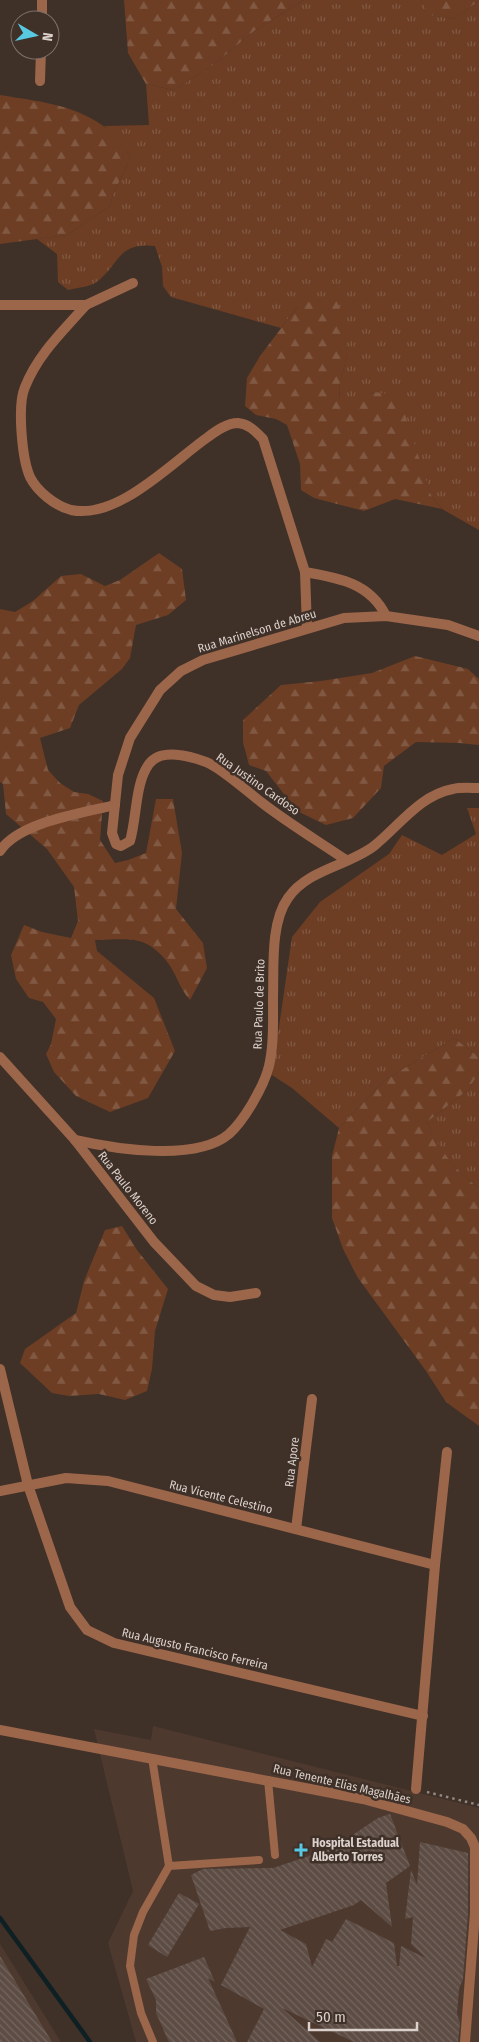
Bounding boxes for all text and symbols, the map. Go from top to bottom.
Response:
north arrow [10,10,60,60]
text: N [38,31,56,42]
street label: Rua Marinelson de Abreu [196,606,318,656]
street label: Rua Justino Cardoso [214,750,302,818]
street label: Rua Paulo de Brito [250,958,268,1050]
street label: Rua Paulo Moreno [95,1149,161,1227]
street label: Rua Apore [282,1436,302,1488]
street label: Rua Vicente Celestino [168,1477,274,1517]
street label: Rua Augusto Francisco Ferreira [121,1625,270,1673]
street label: Rua Tenente Elias Magalhães [272,1761,412,1807]
place label: Hospital Estadual Alberto Torres [311,1836,400,1864]
marker: Hospital Estadual Alberto Torres [294,1843,308,1857]
scale bar [309,2000,416,2032]
text: 50 m [316,2008,346,2026]

